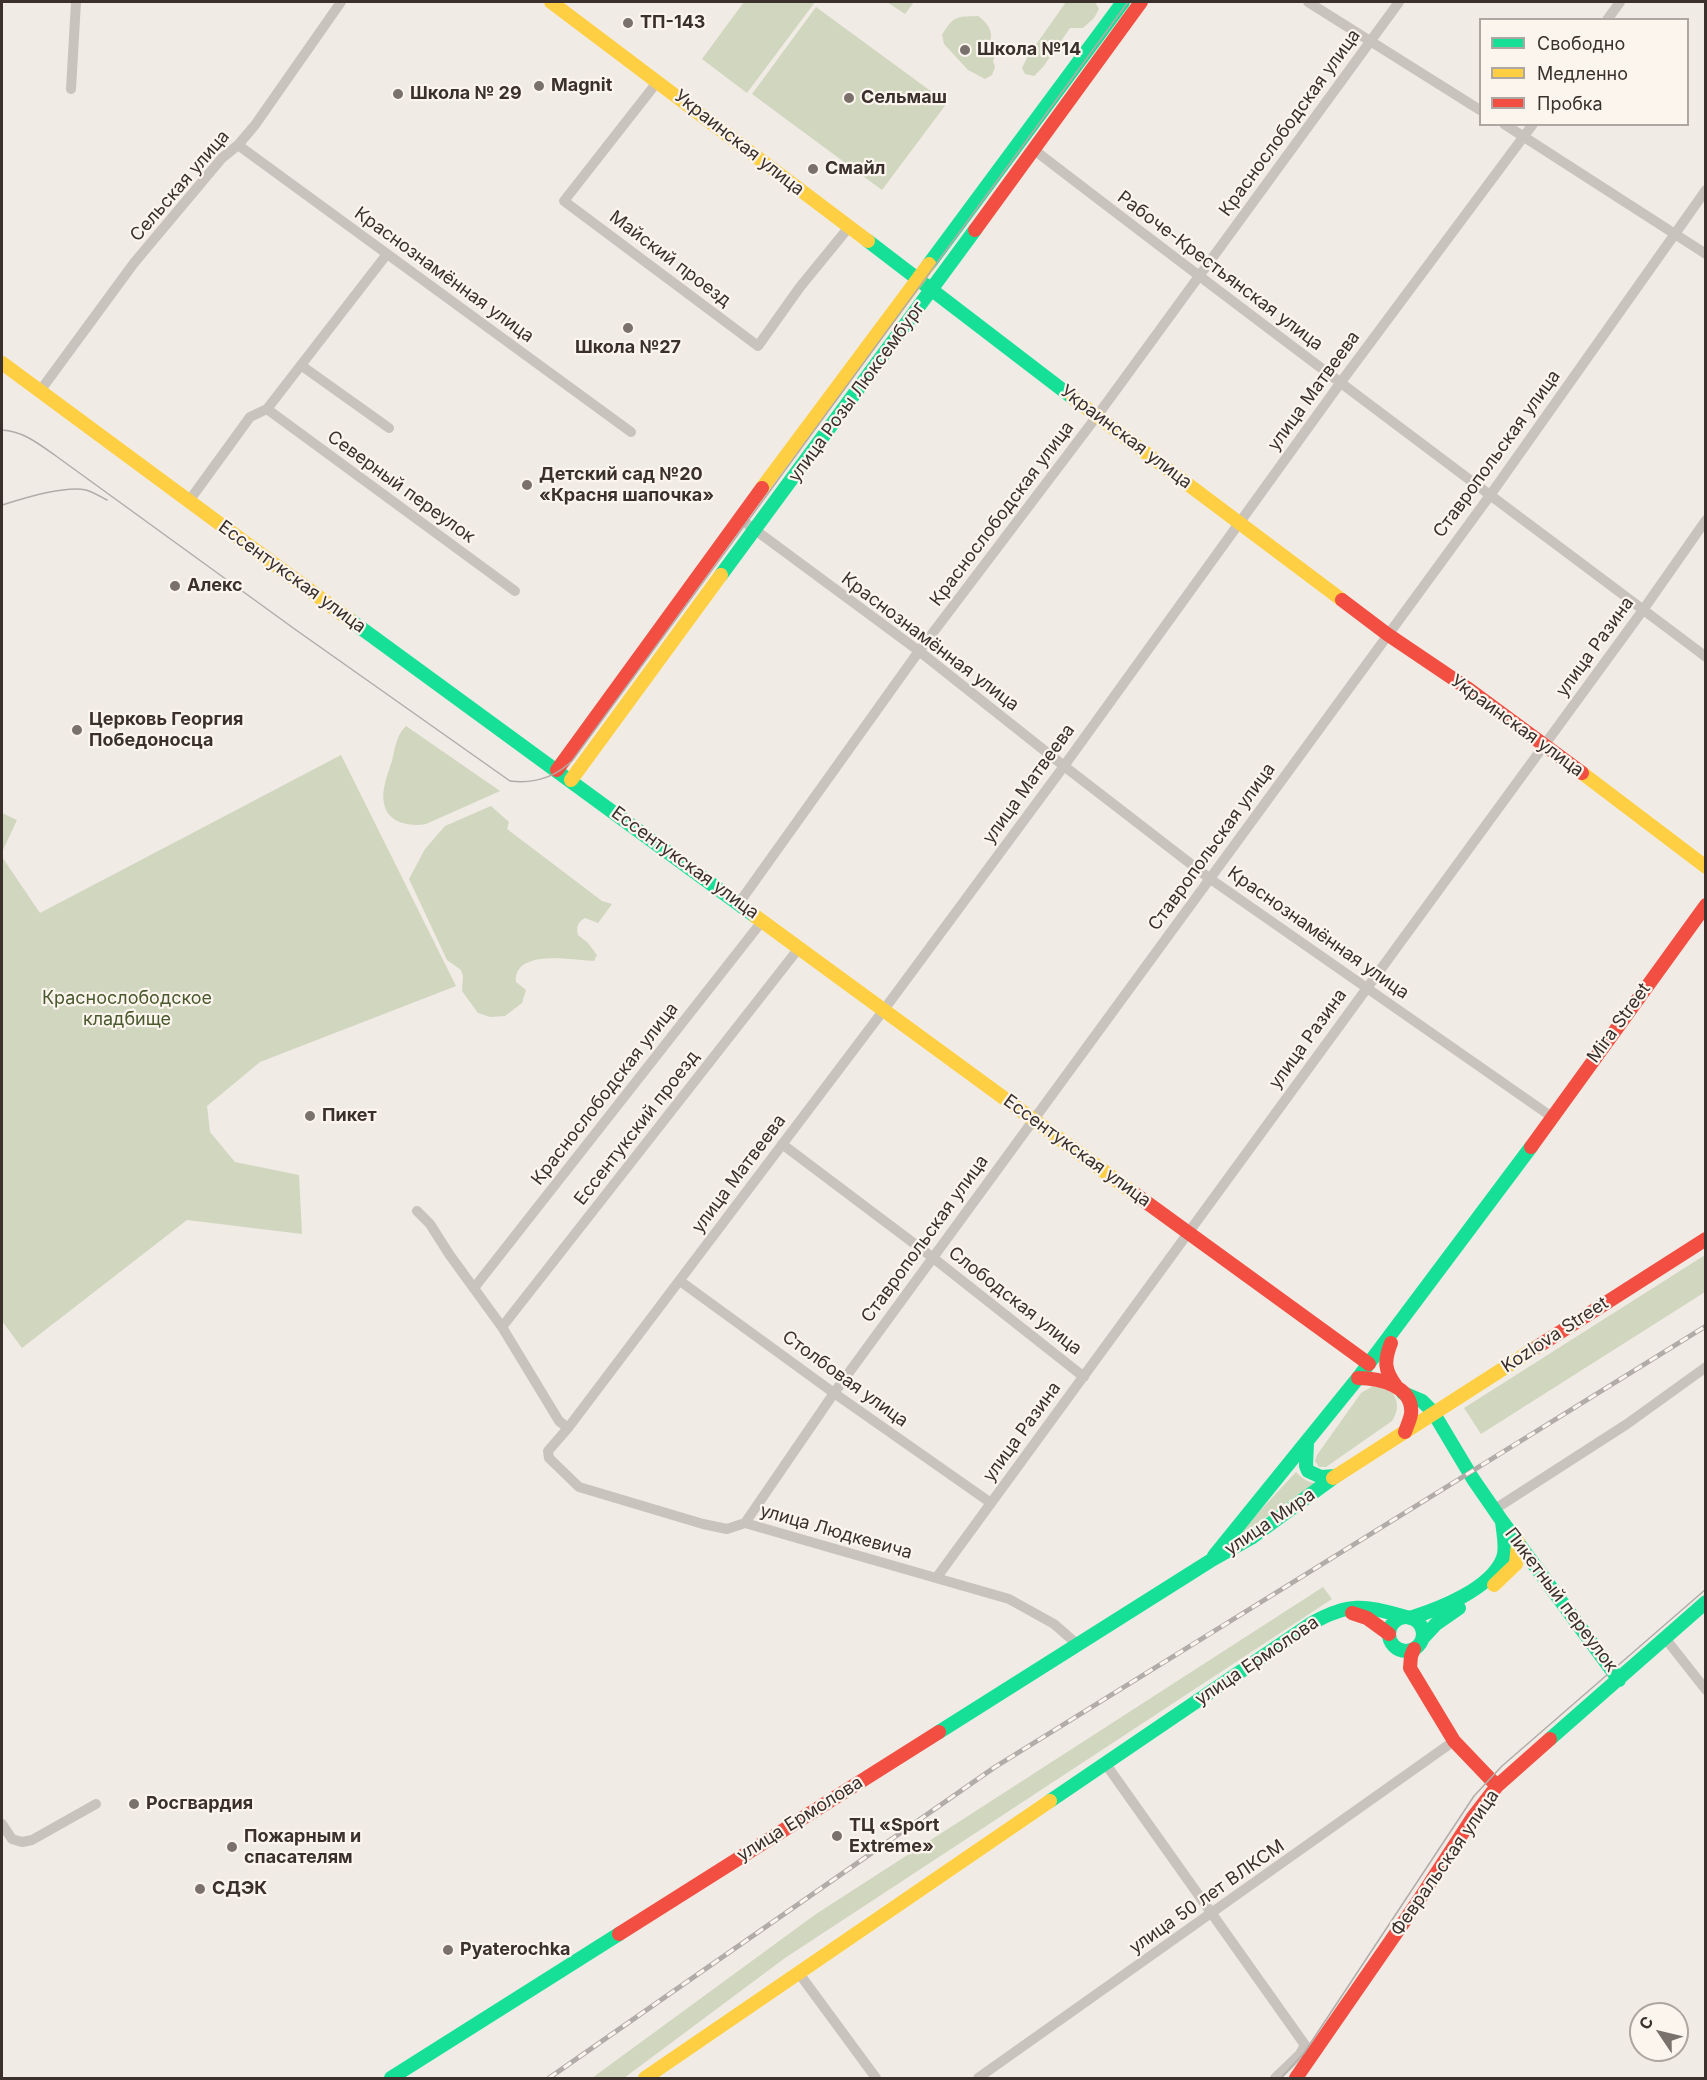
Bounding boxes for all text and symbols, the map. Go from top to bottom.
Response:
place label: ТП-143 [640,12,705,34]
marker: ТП-143 [621,16,635,30]
legend [1479,18,1689,126]
street label: Краснослободская улица [1215,25,1365,221]
text: Свободно [1537,33,1625,54]
place label: Школа №14 [977,39,1081,61]
marker: Школа №14 [958,43,972,57]
text: Медленно [1537,63,1628,84]
place label: Magnit [551,75,612,97]
marker: Magnit [532,79,546,93]
place label: Школа № 29 [410,83,522,105]
street label: Украинская улица [670,85,808,201]
marker: Школа № 29 [391,87,405,101]
place label: Сельмаш [861,87,947,109]
marker: Сельмаш [842,91,856,105]
text: Пробка [1537,93,1603,114]
street label: Сельская улица [126,126,234,246]
place label: Смайл [825,158,885,180]
marker: Смайл [806,162,820,176]
street label: Рабоче-Крестьянская улица [1113,187,1327,355]
street label: Краснознамённая улица [350,203,538,347]
street label: Майский проезд [605,206,735,312]
street label: улица Розы Люксембург [784,298,930,486]
marker: Школа №27 [621,321,635,335]
street label: улица Матвеева [1263,327,1365,455]
place label: Школа №27 [575,337,681,359]
street label: Ставропольская улица [1429,366,1565,542]
street label: Украинская улица [1056,380,1196,494]
street label: Краснослободская улица [925,417,1079,611]
street label: Северный переулок [323,426,479,548]
place label: Детский сад №20 «Красня шапочка» [539,464,714,506]
marker: Детский сад №20 «Красня шапочка» [520,478,534,492]
street label: Ессентукская улица [214,516,370,638]
street label: Краснознамённая улица [837,568,1023,716]
place label: Алекс [187,575,243,597]
marker: Алекс [168,579,182,593]
street label: улица Разина [1552,593,1638,701]
street label: Украинская улица [1446,670,1588,782]
place label: Церковь Георгия Победоносца [89,709,243,752]
street label: улица Матвеева [978,720,1080,848]
marker: Церковь Георгия Победоносца [70,723,84,737]
street label: Ставропольская улица [1144,759,1280,935]
street label: Ессентукская улица [607,802,763,924]
street label: Краснознамённая улица [1223,862,1413,1004]
street label: Mira Street [1583,979,1655,1067]
street label: улица Разина [1265,985,1351,1093]
park label: Краснослободское кладбище [42,988,212,1030]
street label: Краснослободская улица [527,998,683,1190]
street label: Ессентукский проезд [570,1046,704,1210]
street label: Ессентукская улица [999,1090,1155,1212]
place label: Пикет [322,1105,377,1127]
marker: Пикет [303,1109,317,1123]
street label: улица Матвеева [687,1111,791,1237]
street label: Ставропольская улица [857,1151,993,1327]
street label: Слободская улица [944,1242,1086,1360]
street label: Kozlova Street [1498,1293,1612,1377]
street label: Столбовая улица [778,1326,912,1432]
street label: улица Разина [979,1378,1065,1486]
street label: улица Мира [1221,1484,1319,1560]
street label: улица Людкевича [757,1500,915,1564]
street label: Пикетный переулок [1500,1524,1622,1676]
street label: улица Ермолова [1191,1612,1323,1710]
street label: улица Ермолова [733,1772,867,1866]
street label: Февральская улица [1386,1786,1504,1940]
place label: Росгвардия [146,1793,253,1815]
marker: Росгвардия [127,1797,141,1811]
place label: ТЦ «Sport Extreme» [849,1815,939,1858]
place label: Пожарным и спасателям [244,1826,361,1868]
marker: ТЦ «Sport Extreme» [830,1829,844,1843]
street label: улица 50 лет ВЛКСМ [1125,1835,1289,1959]
marker: Пожарным и спасателям [225,1840,239,1854]
place label: СДЭК [212,1878,267,1900]
marker: СДЭК [193,1882,207,1896]
place label: Pyaterochka [460,1939,571,1961]
marker: Pyaterochka [441,1943,455,1957]
north arrow [1629,2002,1689,2062]
text: С [1634,2012,1657,2033]

